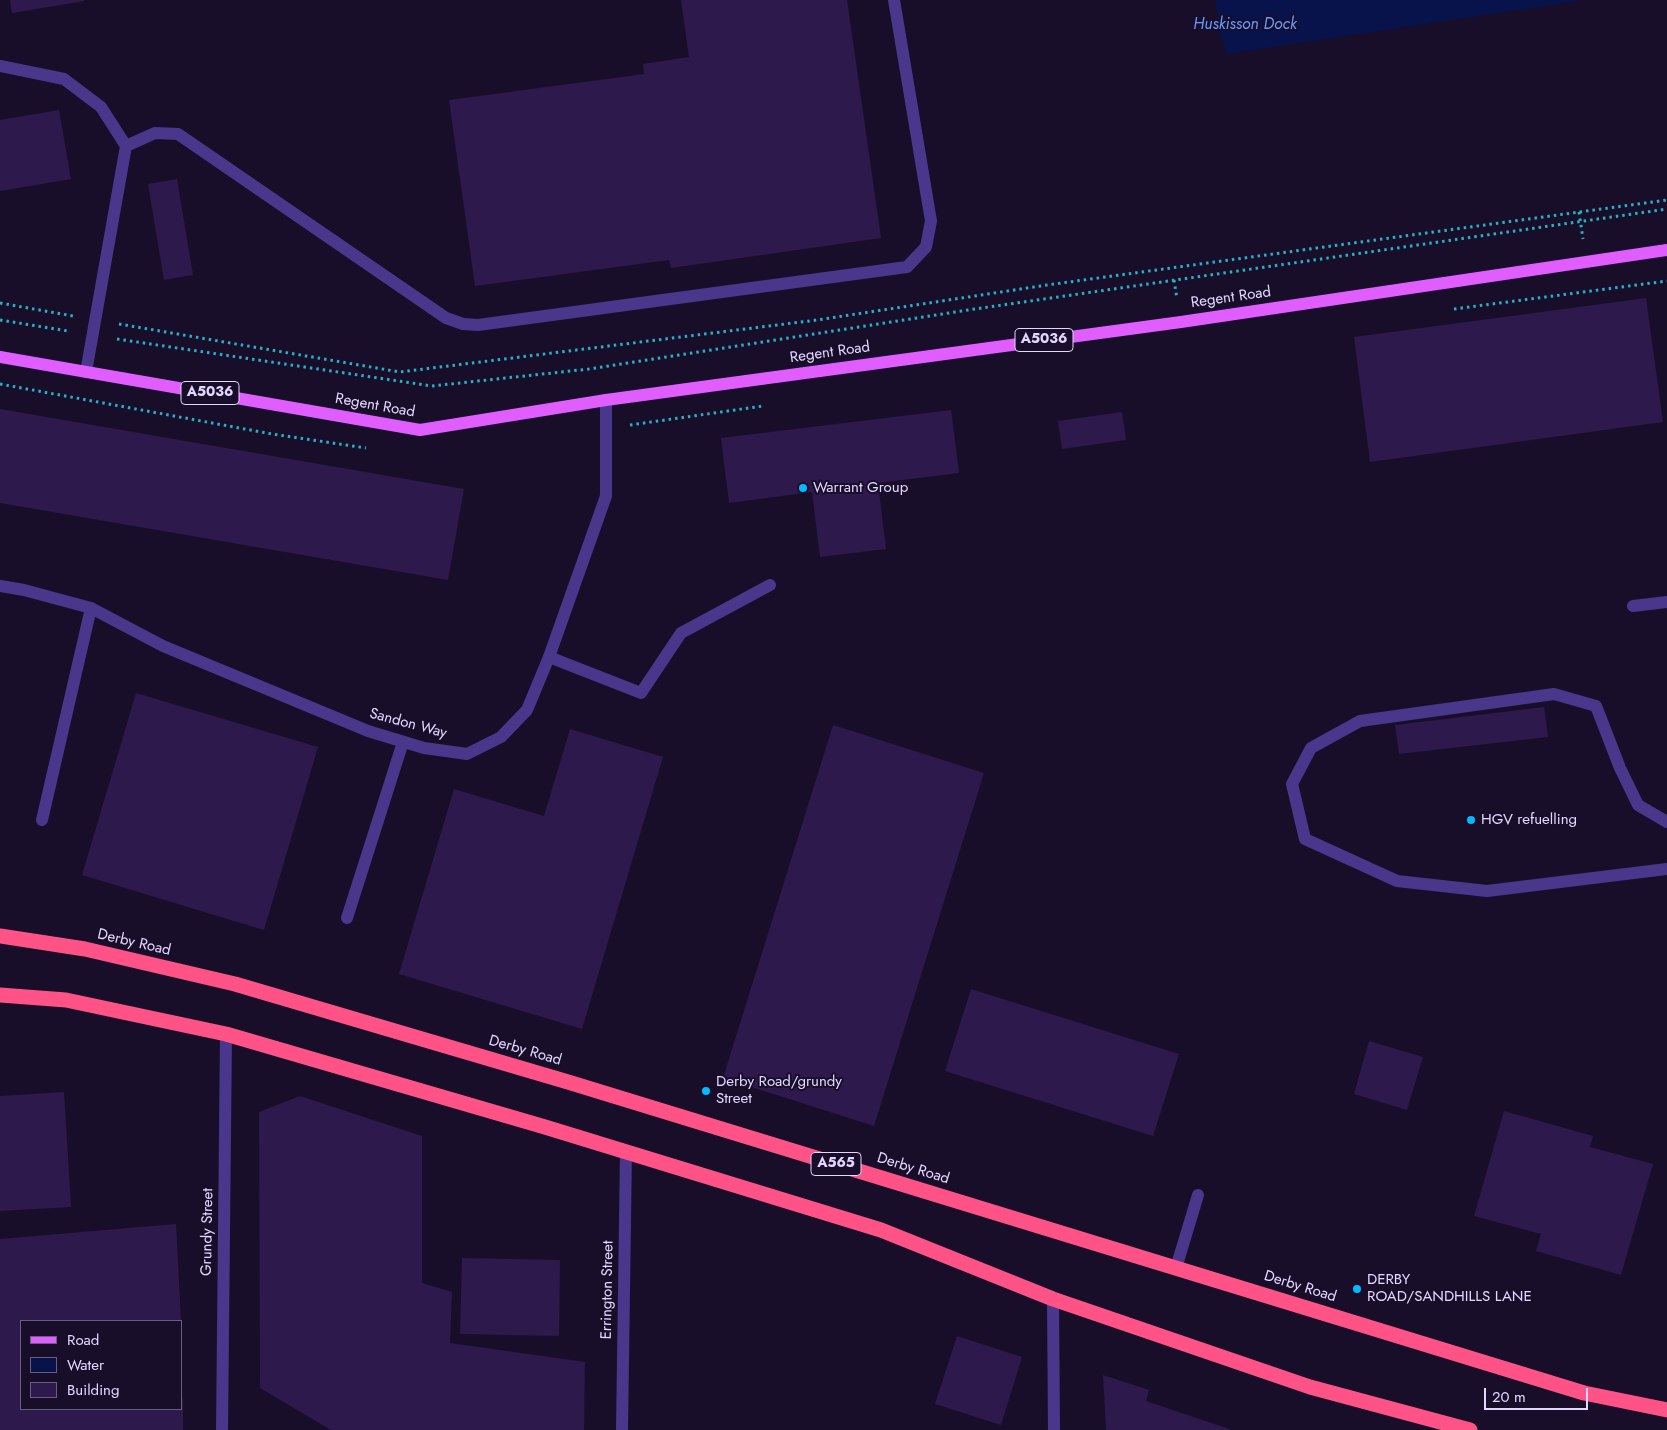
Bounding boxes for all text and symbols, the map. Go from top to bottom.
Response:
water label: Huskisson Dock [1193,15,1297,35]
street label: Regent Road [1190,283,1272,313]
road number: A5036 [1015,328,1073,352]
street label: Regent Road [789,338,871,368]
road number: A5036 [181,382,239,404]
street label: Regent Road [334,390,416,422]
place label: Warrant Group [813,479,908,497]
marker: Warrant Group [797,482,809,494]
street label: Sandon Way [367,705,449,743]
place label: HGV refuelling [1481,811,1577,829]
marker: HGV refuelling [1465,814,1477,826]
street label: Derby Road [96,926,172,960]
street label: Derby Road [487,1032,563,1070]
place label: Derby Road/grundy Street [716,1073,842,1108]
marker: Derby Road/grundy Street [700,1085,712,1097]
street label: Derby Road [875,1149,951,1189]
road number: A565 [811,1152,861,1176]
street label: Grundy Street [198,1188,218,1276]
street label: Errington Street [598,1240,618,1340]
street label: Derby Road [1262,1267,1338,1307]
place label: DERBY ROAD/SANDHILLS LANE [1367,1271,1532,1306]
marker: DERBY ROAD/SANDHILLS LANE [1351,1283,1363,1295]
legend [20,1320,182,1410]
text: Road [67,1329,99,1351]
text: Water [67,1354,104,1376]
scale bar [1487,1378,1591,1410]
text: Building [67,1379,119,1401]
text: 20 m [1492,1386,1526,1408]

